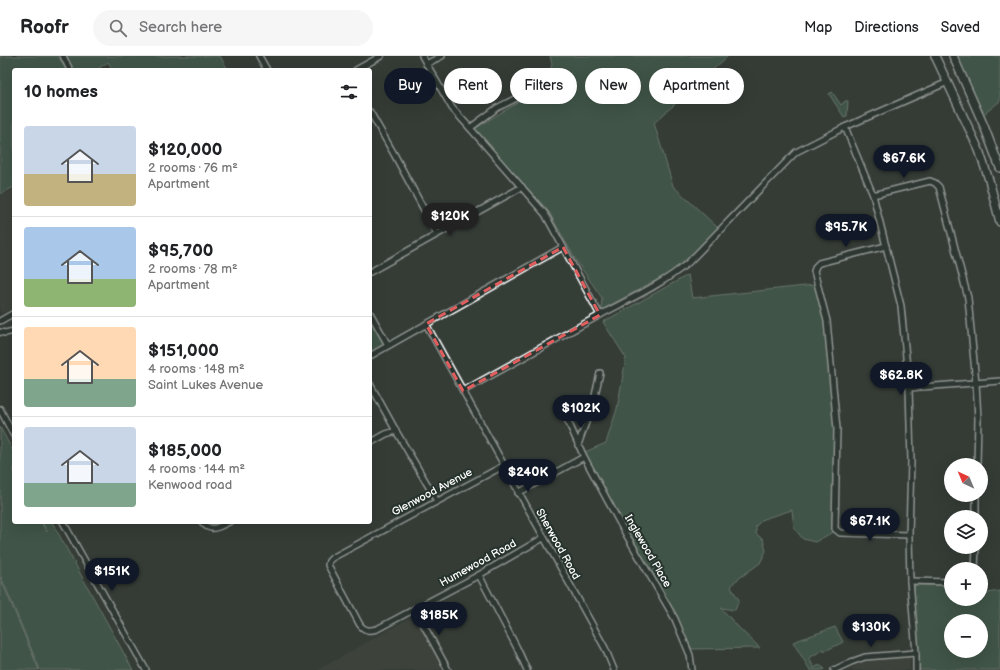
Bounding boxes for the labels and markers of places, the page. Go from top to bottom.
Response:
pin: $67.6K [871,145,937,179]
pin: $120K [422,203,478,237]
pin: $95.7K [813,214,879,248]
pin: $62.8K [868,362,934,396]
pin: $102K [553,395,609,429]
pin: $240K [500,459,556,493]
pin: $67.1K [837,508,903,542]
pin: $151K [84,558,140,592]
pin: $185K [411,602,467,636]
pin: $130K [843,614,899,648]

